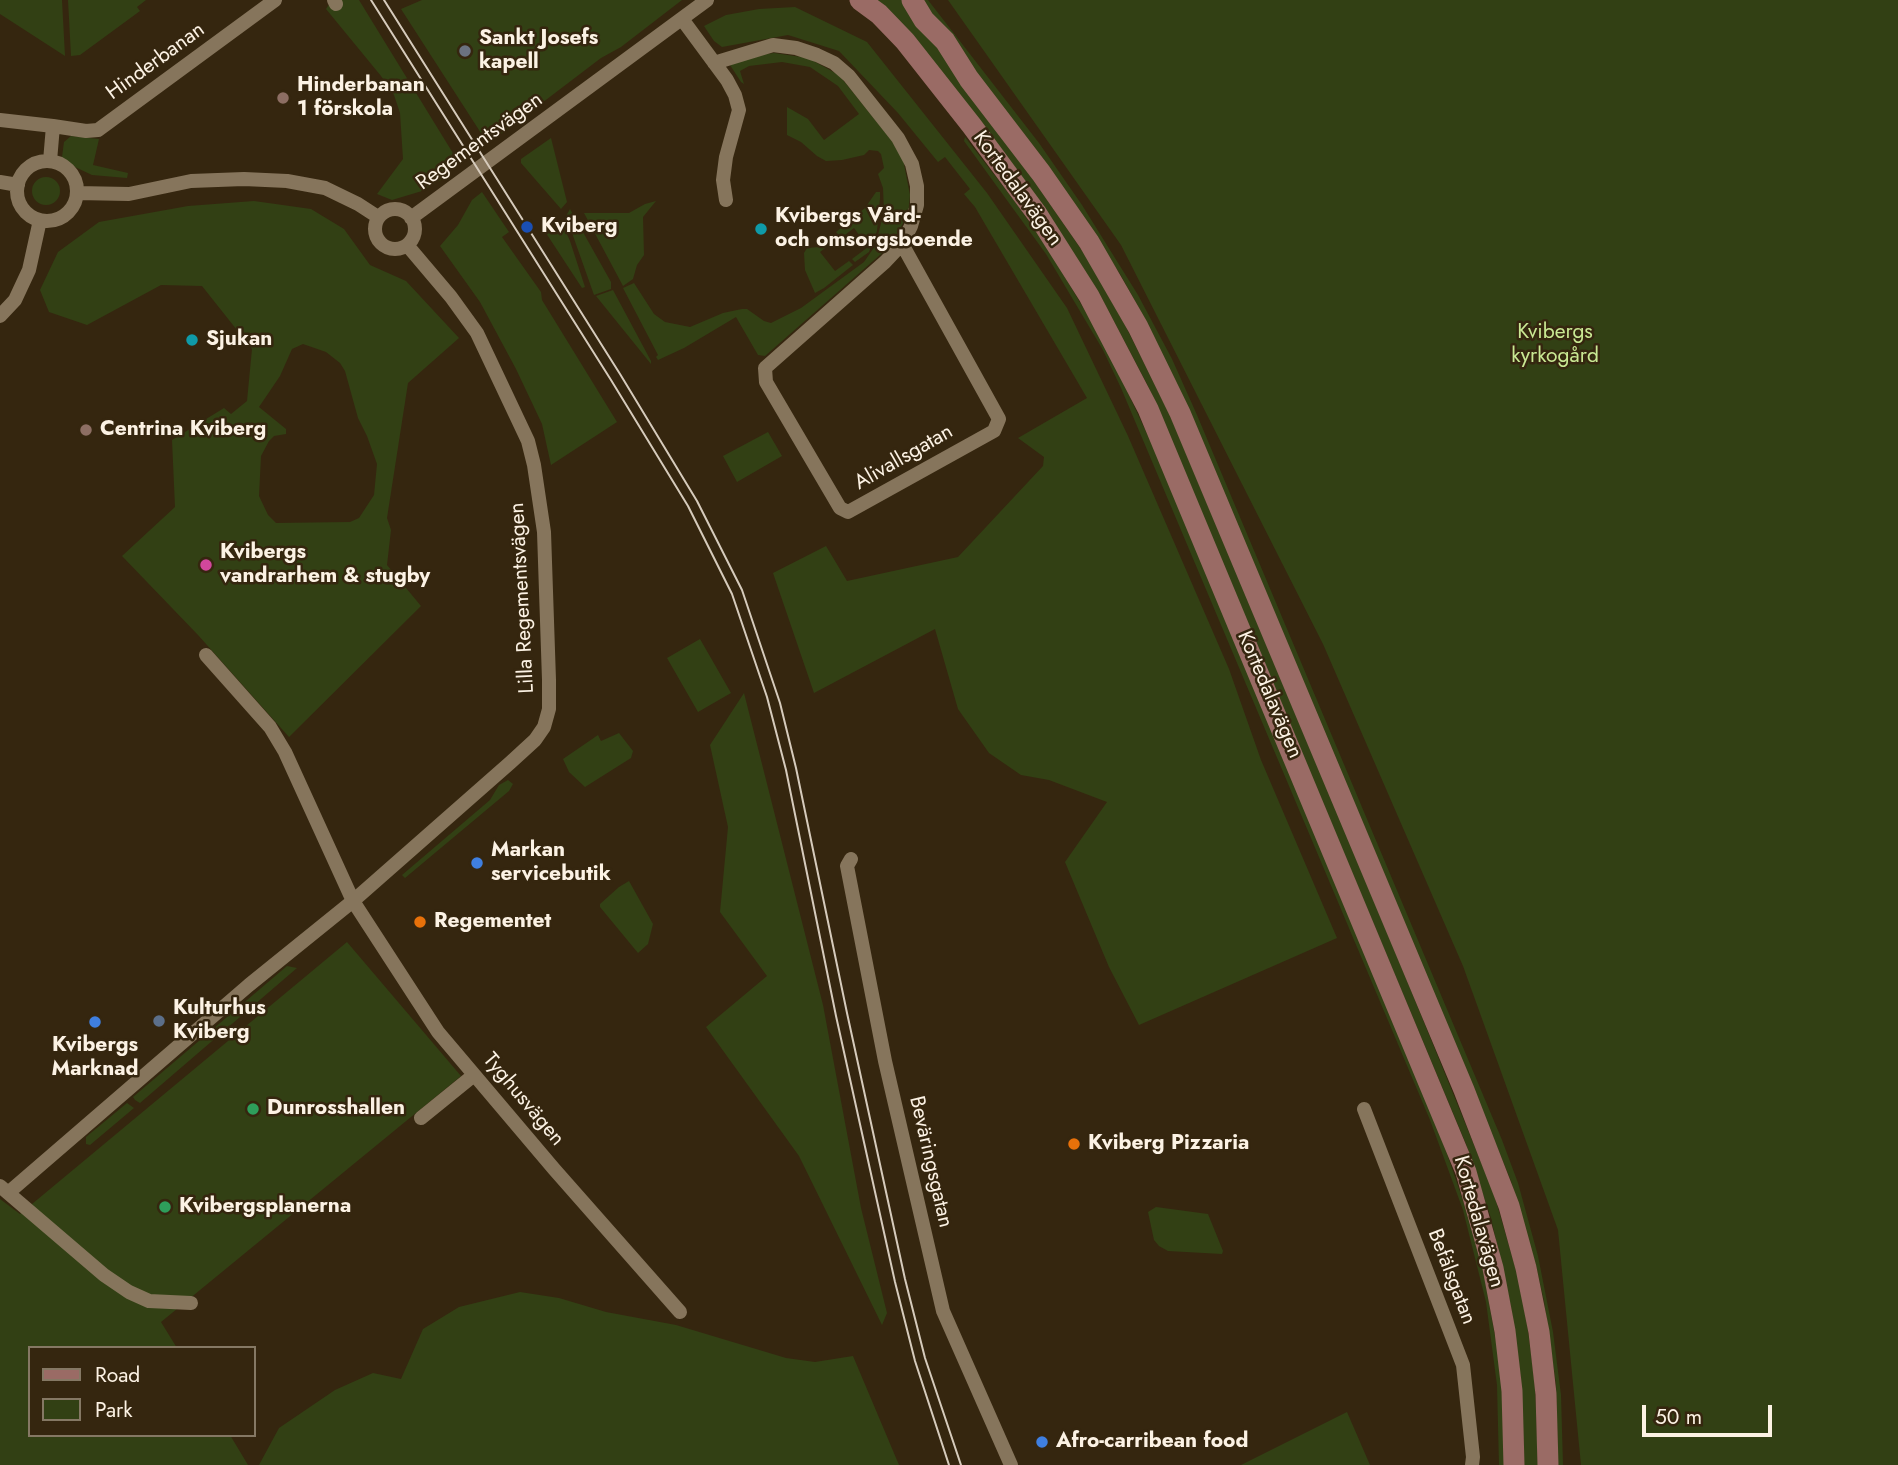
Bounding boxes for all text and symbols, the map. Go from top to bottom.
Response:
street label: Hinderbanan [102,18,210,106]
place label: Sankt Josefs kapell [479,26,598,76]
marker: Sankt Josefs kapell [457,43,473,59]
place label: Hinderbanan 1 förskola [297,73,425,123]
street label: Regementsvägen [412,88,548,196]
marker: Hinderbanan 1 förskola [275,90,291,106]
street label: Kortedalavägen [967,127,1067,251]
place label: Kvibergs Vård- och omsorgsboende [775,204,973,254]
place label: Kviberg [541,214,618,240]
marker: Kviberg [519,219,535,235]
marker: Kvibergs Vård- och omsorgsboende [753,221,769,237]
park label: Kvibergs kyrkogård [1511,320,1599,370]
place label: Sjukan [206,327,272,353]
marker: Sjukan [184,332,200,348]
place label: Centrina Kviberg [100,417,266,443]
street label: Alivallsgatan [850,420,958,496]
marker: Centrina Kviberg [78,422,94,438]
street label: Lilla Regementsvägen [505,502,541,694]
place label: Kvibergs vandrarhem & stugby [220,540,430,590]
marker: Kvibergs vandrarhem & stugby [198,557,214,573]
street label: Kortedalavägen [1231,628,1307,762]
place label: Markan servicebutik [491,838,611,888]
marker: Markan servicebutik [469,855,485,871]
place label: Regementet [434,909,551,935]
marker: Regementet [412,914,428,930]
place label: Kulturhus Kviberg [173,996,266,1046]
marker: Kulturhus Kviberg [151,1013,167,1029]
marker: Kvibergs Marknad [87,1014,103,1030]
place label: Kvibergs Marknad [51,1033,139,1083]
street label: Tyghusvägen [477,1048,569,1152]
street label: Beväringsgatan [903,1094,957,1230]
place label: Dunrosshallen [267,1096,405,1122]
marker: Dunrosshallen [245,1101,261,1117]
place label: Kviberg Pizzaria [1088,1131,1249,1157]
marker: Kviberg Pizzaria [1066,1136,1082,1152]
street label: Kortedalavägen [1447,1153,1509,1291]
place label: Kvibergsplanerna [179,1194,351,1220]
marker: Kvibergsplanerna [157,1199,173,1215]
street label: Befälsgatan [1421,1226,1481,1328]
legend [28,1346,256,1437]
text: Road [95,1360,140,1390]
scale bar [1646,1392,1776,1436]
text: Park [95,1395,132,1425]
text: 50 m [1655,1402,1702,1432]
place label: Afro-carribean food [1056,1429,1248,1455]
marker: Afro-carribean food [1034,1434,1050,1450]

